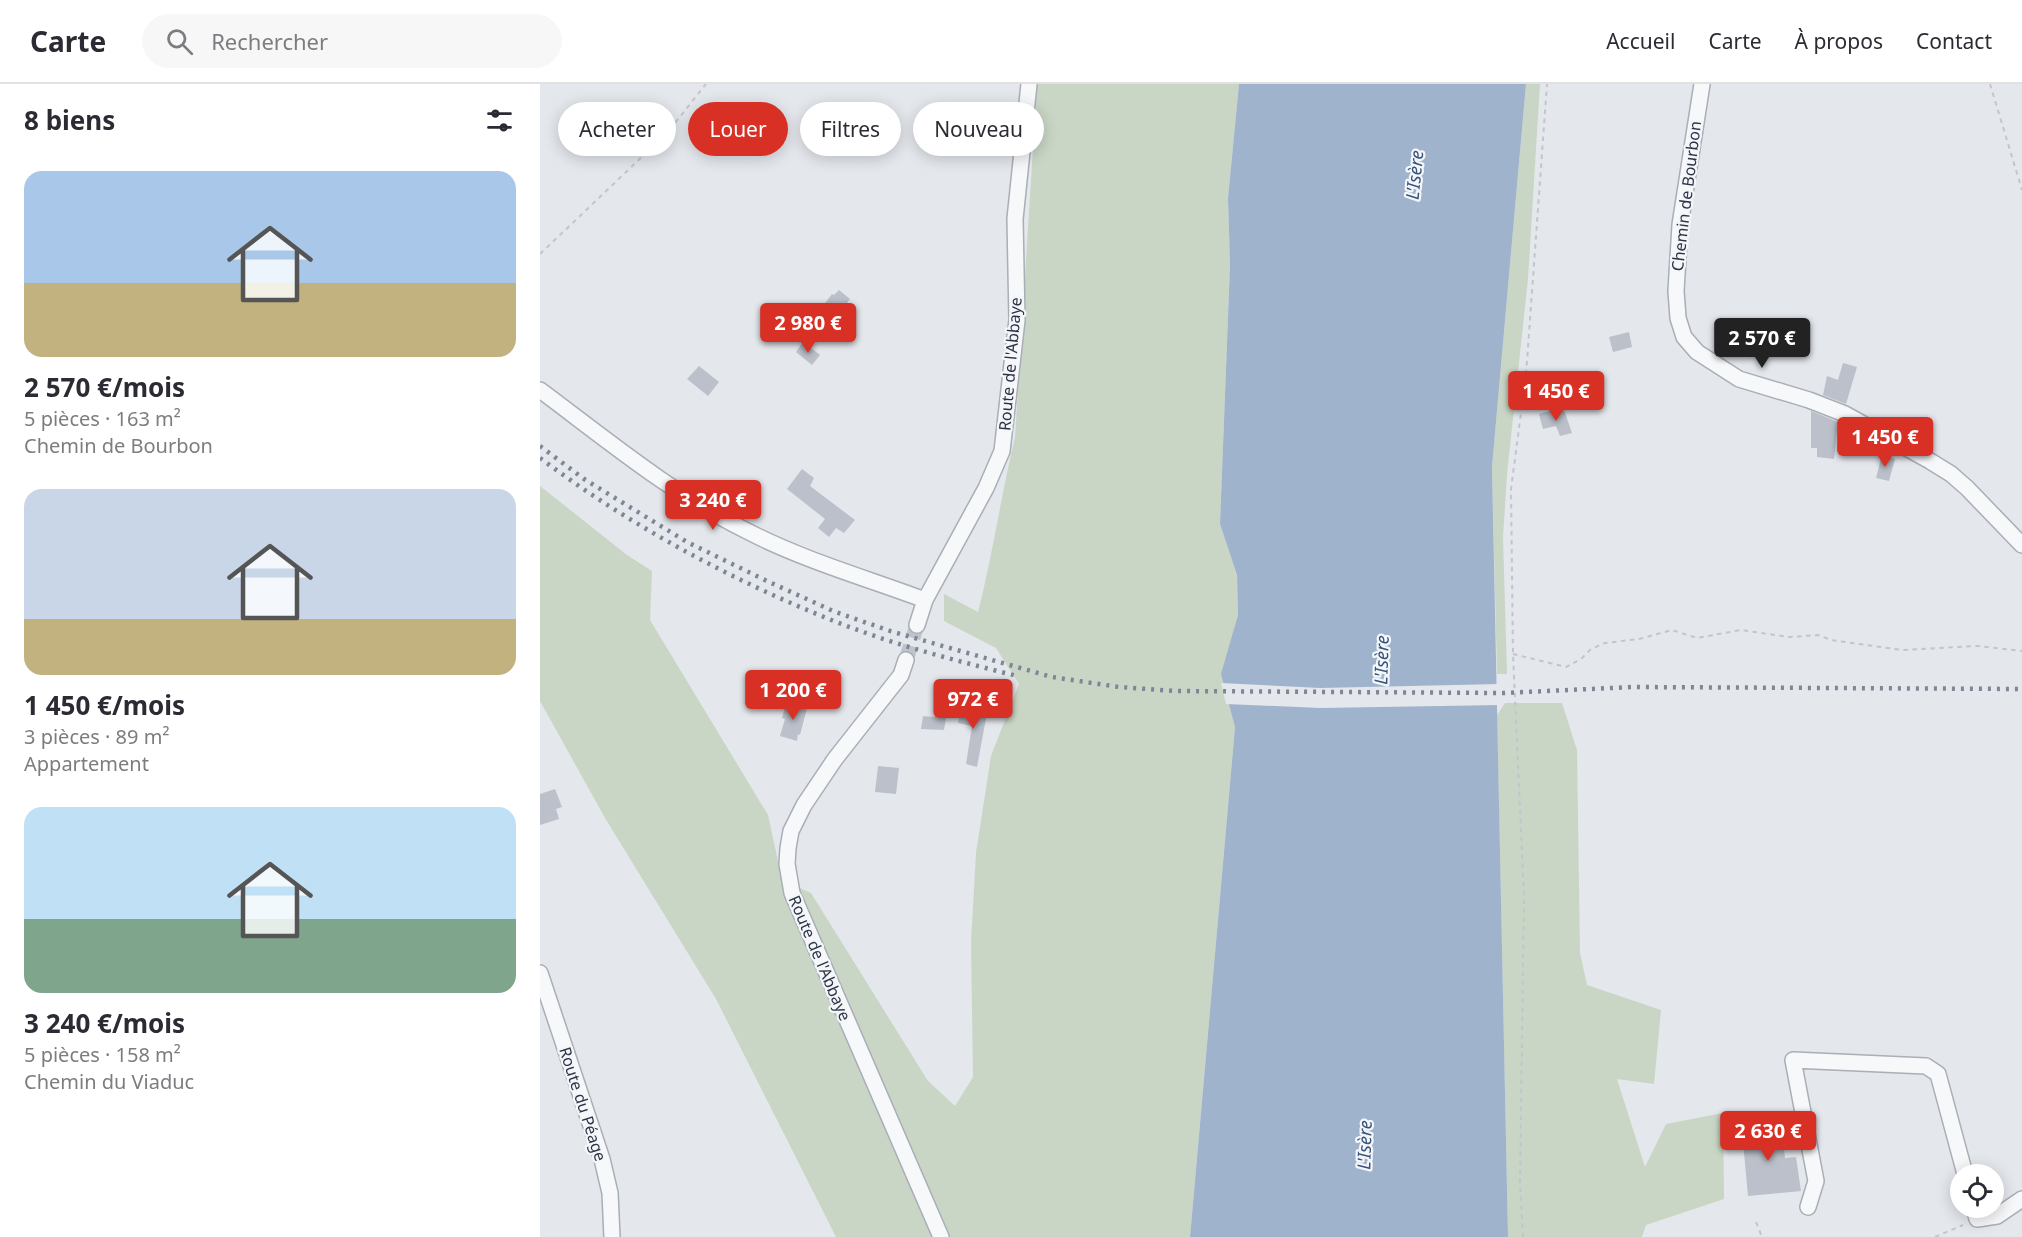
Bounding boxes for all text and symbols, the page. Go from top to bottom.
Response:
search box [142,14,562,68]
text: Carte [30,22,106,60]
icon: search [163,25,196,58]
text: Rechercher [211,26,328,56]
text: Accueil [1606,27,1675,55]
text: Carte [1708,27,1762,55]
text: À propos [1795,27,1883,55]
text: Contact [1916,27,1992,55]
text: 8 biens [24,102,115,138]
chip: Acheter [558,102,676,156]
chip: Louer [688,102,788,156]
chip: Filtres [800,102,901,156]
chip: Nouveau [913,102,1044,156]
icon: filters [483,104,516,137]
street label: Chemin de Bourbon [1666,120,1706,272]
water label: L'Isère [1399,149,1429,201]
icon: home [216,210,324,318]
street label: Route de l'Abbaye [993,296,1027,432]
pin: 2 980 € [753,303,863,354]
text: 2 980 € [774,309,842,336]
pin: 2 570 € [1707,318,1817,369]
text: 2 570 € [1728,324,1796,351]
text: 2 570 €/mois [24,369,185,405]
pin: 1 450 € [1501,371,1611,422]
text: 1 450 € [1522,377,1590,404]
text: 5 pièces · 163 m² [24,405,181,432]
pin: 1 450 € [1830,417,1940,468]
text: 1 450 € [1851,423,1919,450]
text: Chemin de Bourbon [24,432,213,459]
pin: 3 240 € [658,480,768,531]
text: 3 240 € [679,486,747,513]
icon: home [216,528,324,636]
water label: L'Isère [1368,635,1394,685]
pin: 1 200 € [738,670,848,721]
text: 1 200 € [759,676,827,703]
pin: 972 € [931,679,1015,730]
text: 972 € [948,685,998,712]
text: 1 450 €/mois [24,687,185,723]
text: 3 pièces · 89 m² [24,723,169,750]
text: Appartement [24,750,149,777]
icon: home [216,846,324,954]
street label: Route de l'Abbaye [784,892,856,1024]
text: 3 240 €/mois [24,1005,185,1041]
text: 5 pièces · 158 m² [24,1041,181,1068]
street label: Route du Péage [554,1044,612,1164]
text: Chemin du Viaduc [24,1068,194,1095]
pin: 2 630 € [1713,1111,1823,1162]
text: 2 630 € [1734,1117,1802,1144]
water label: L'Isère [1351,1120,1377,1170]
map controls [1950,1164,2004,1218]
button: locate [1950,1164,2004,1218]

